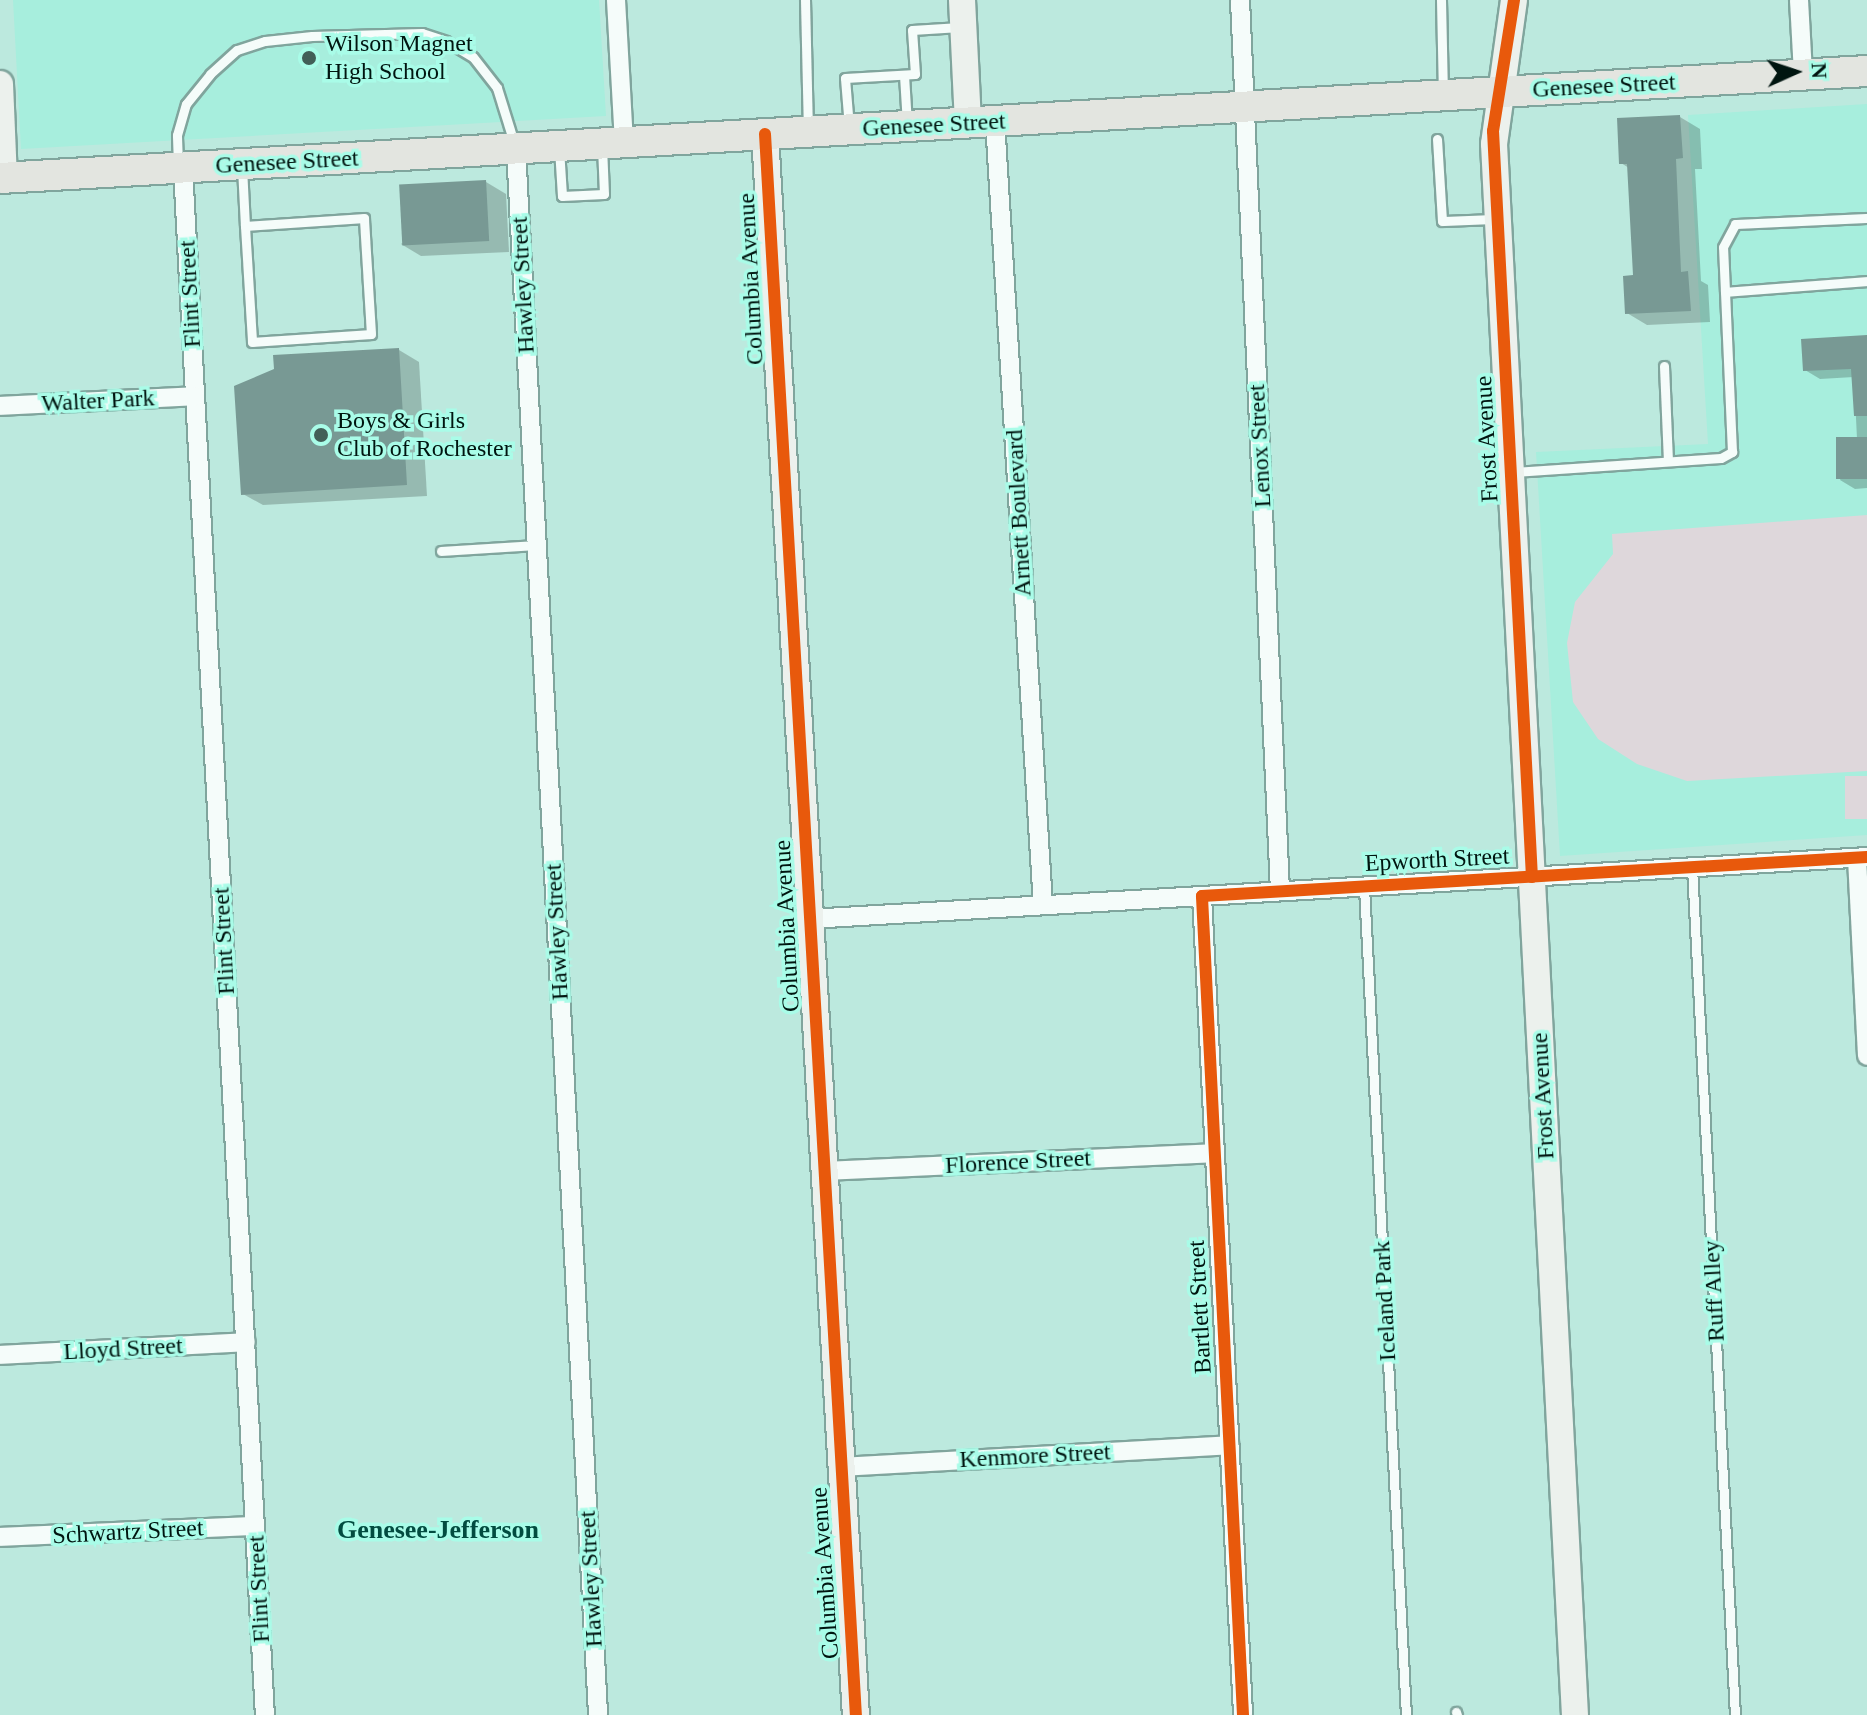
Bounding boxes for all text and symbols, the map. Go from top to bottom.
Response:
place label: Wilson Magnet High School [325,30,473,86]
north arrow [1755,32,1835,112]
marker: Wilson Magnet High School [300,49,318,67]
text: N [1807,62,1832,79]
street label: Genesee Street [1532,68,1676,104]
street label: Genesee Street [862,107,1006,143]
street label: Genesee Street [215,144,359,180]
street label: Columbia Avenue [732,192,770,366]
street label: Hawley Street [505,216,541,354]
street label: Flint Street [173,240,207,348]
street label: Frost Avenue [1469,374,1505,504]
street label: Walter Park [41,384,155,418]
street label: Lenox Street [1242,384,1278,508]
place label: Boys & Girls Club of Rochester [337,407,512,463]
marker: Boys & Girls Club of Rochester [312,426,330,444]
street label: Arnett Boulevard [1000,429,1038,597]
street label: Columbia Avenue [768,839,806,1013]
street label: Epworth Street [1364,842,1510,878]
street label: Hawley Street [539,863,575,1001]
street label: Flint Street [207,887,241,995]
street label: Frost Avenue [1525,1031,1561,1161]
street label: Florence Street [944,1144,1092,1180]
street label: Bartlett Street [1182,1239,1218,1375]
street label: Ruff Alley [1697,1239,1731,1343]
street label: Iceland Park [1367,1240,1403,1362]
street label: Lloyd Street [63,1331,183,1367]
street label: Kenmore Street [959,1438,1111,1474]
street label: Columbia Avenue [805,1485,845,1661]
street label: Hawley Street [573,1510,609,1648]
street label: Schwartz Street [52,1514,204,1550]
district label: Genesee-Jefferson [337,1514,539,1546]
street label: Flint Street [242,1535,276,1643]

